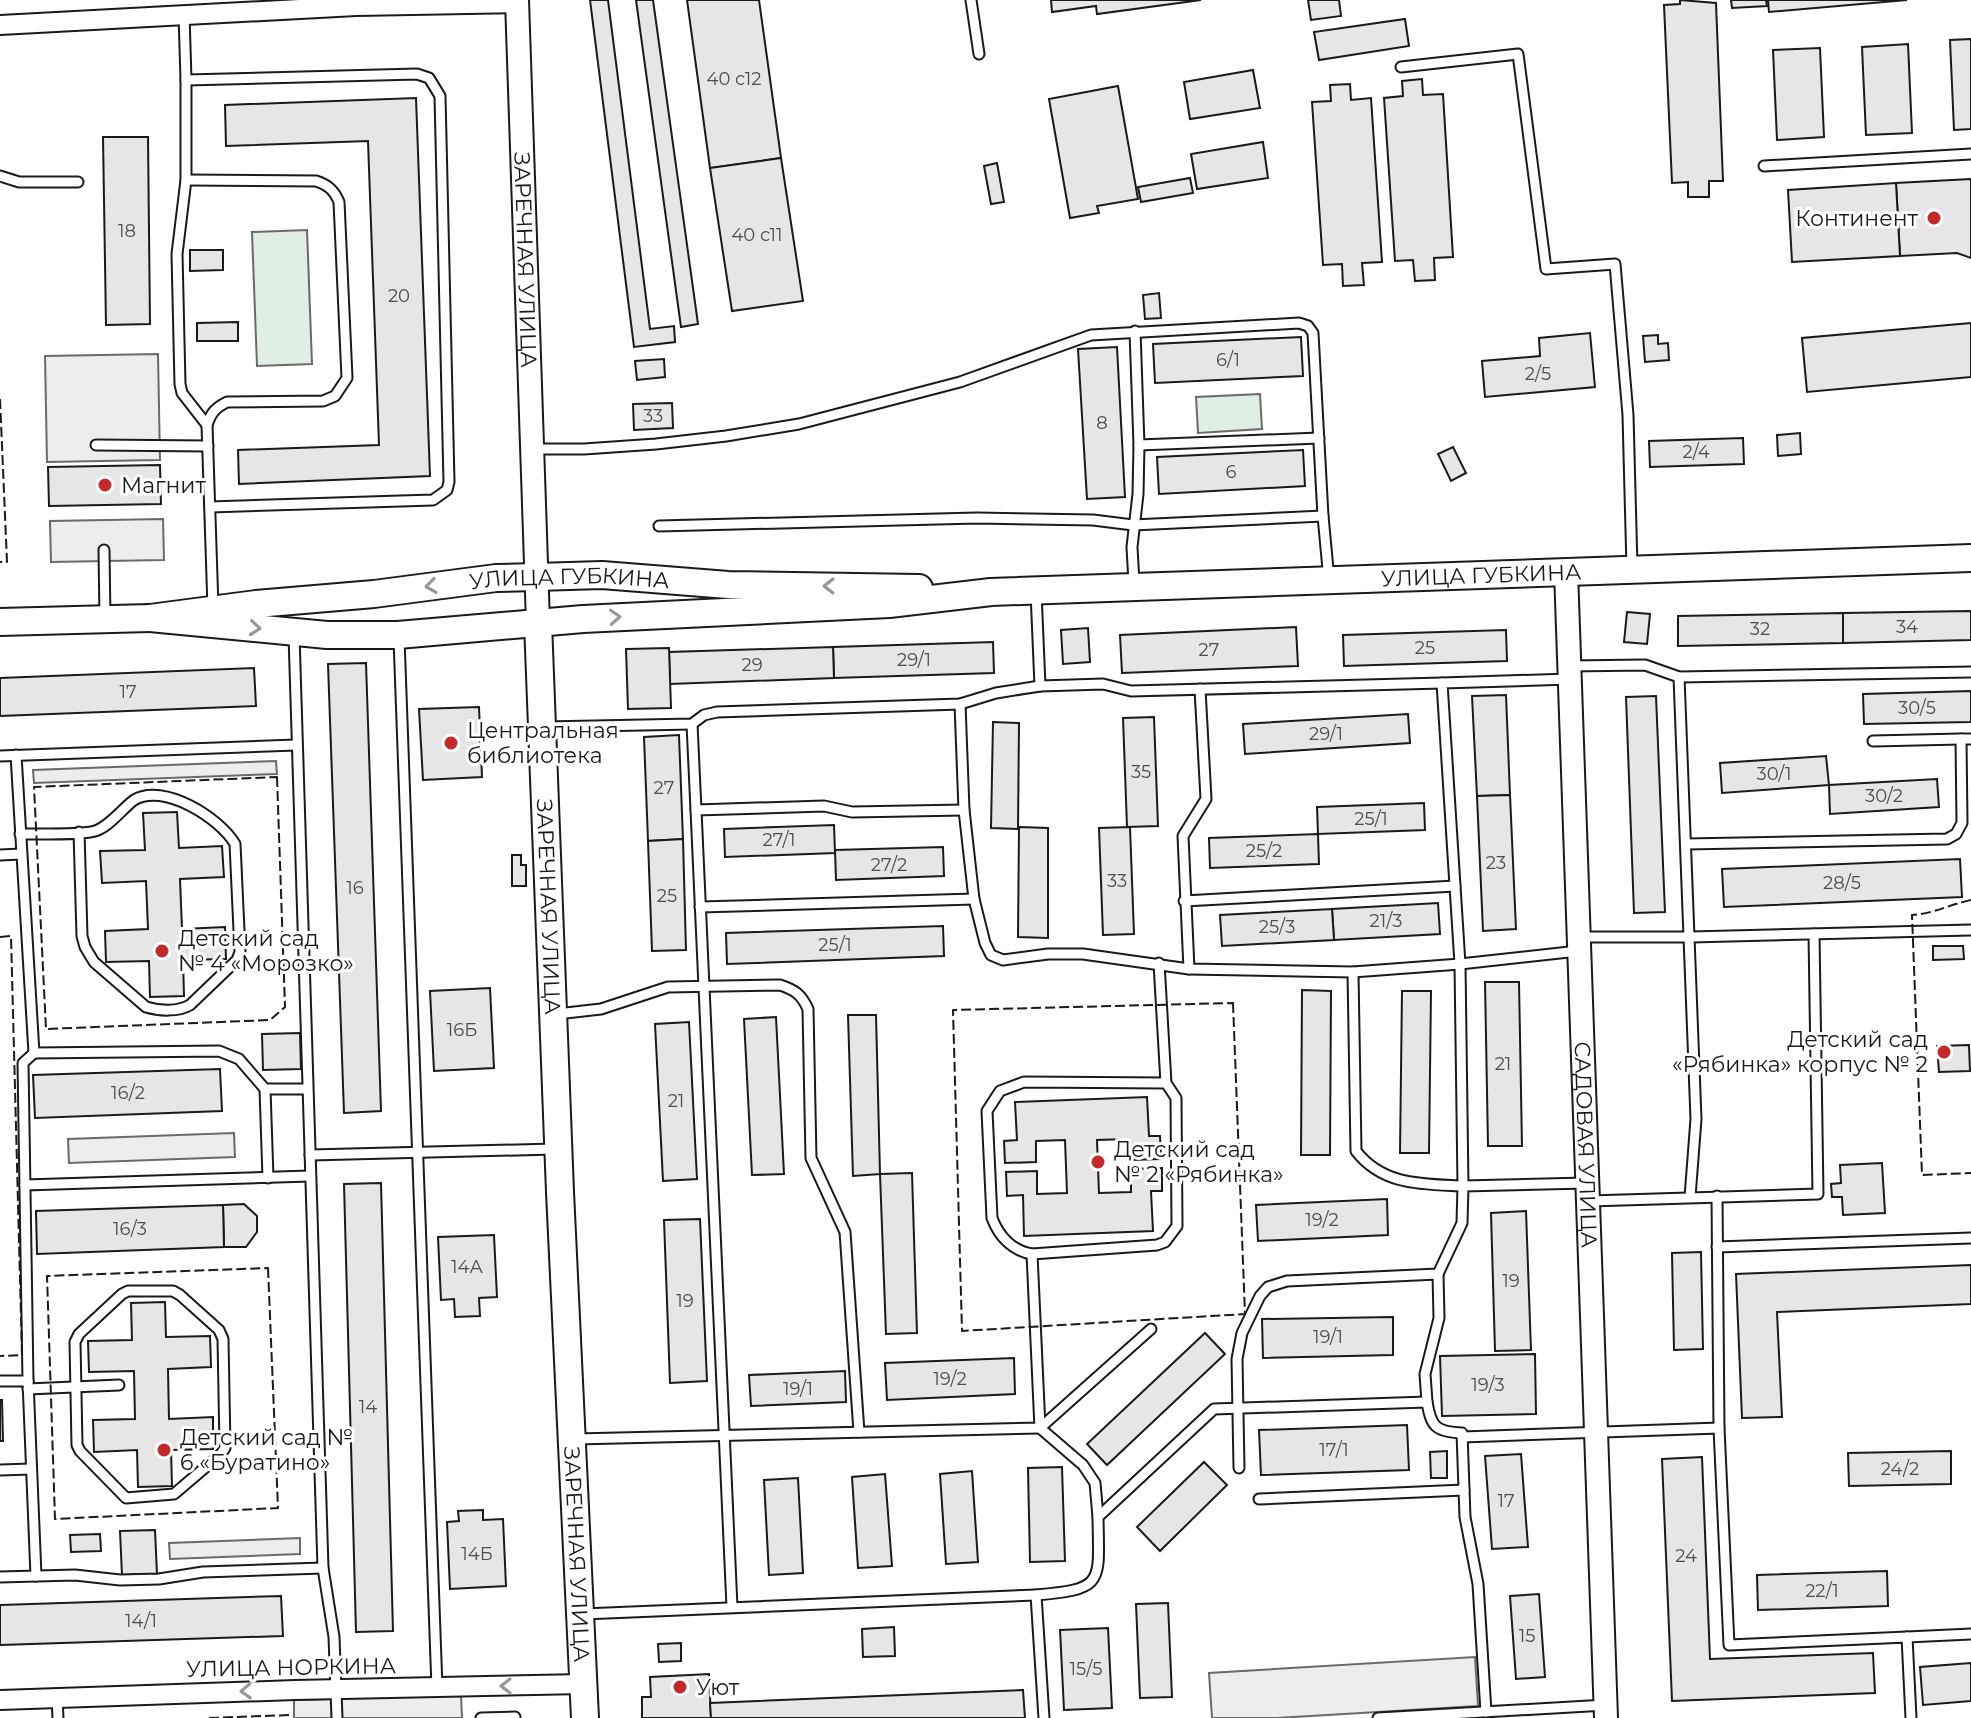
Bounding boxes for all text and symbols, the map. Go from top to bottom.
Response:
house number: 40 с12 [707,68,761,90]
street label: ЗАРЕЧНАЯ УЛИЦА [508,152,542,369]
place label: Континент [1795,205,1919,232]
marker: Континент [1925,209,1943,227]
house number: 18 [118,220,136,242]
house number: 40 с11 [731,224,783,246]
house number: 20 [388,285,410,307]
house number: 6/1 [1216,349,1240,371]
house number: 2/5 [1525,363,1551,385]
house number: 33 [643,405,663,427]
house number: 8 [1096,412,1108,434]
house number: 2/4 [1682,441,1710,463]
house number: 6 [1226,461,1237,483]
place label: Магнит [121,472,206,499]
marker: Магнит [96,476,114,494]
street label: УЛИЦА ГУБКИНА [1381,559,1582,592]
street label: УЛИЦА ГУБКИНА [468,562,671,595]
one-way arrow [822,577,835,595]
one-way arrow [424,578,437,595]
one-way arrow [609,609,622,626]
house number: 34 [1896,616,1918,638]
house number: 32 [1750,618,1770,640]
one-way arrow [249,619,262,636]
house number: 25 [1415,637,1435,659]
house number: 27 [1199,639,1219,661]
house number: 29/1 [897,649,931,671]
house number: 29 [741,654,763,676]
house number: 17 [119,681,137,703]
house number: 30/5 [1898,697,1936,719]
place label: Центральная библиотека [467,717,619,769]
house number: 29/1 [1309,723,1343,745]
marker: Центральная библиотека [442,734,460,752]
house number: 35 [1131,761,1151,783]
house number: 30/1 [1757,763,1791,785]
house number: 27 [654,777,674,799]
house number: 30/2 [1865,785,1903,807]
street label: ЗАРЕЧНАЯ УЛИЦА [531,799,566,1016]
house number: 25/1 [1354,808,1388,830]
house number: 27/1 [762,829,796,851]
house number: 25/2 [1246,840,1282,862]
house number: 23 [1486,852,1506,874]
house number: 27/2 [871,854,907,876]
house number: 33 [1107,870,1127,892]
house number: 28/5 [1823,872,1861,894]
house number: 16 [346,877,364,899]
house number: 25 [657,885,677,907]
house number: 21/3 [1370,910,1402,932]
house number: 25/3 [1259,916,1295,938]
place label: Детский сад № 4 «Морозко» [178,925,354,977]
house number: 25/1 [818,934,852,956]
marker: Детский сад № 4 «Морозко» [153,942,171,960]
house number: 16Б [447,1019,477,1041]
place label: Детский сад «Рябинка» корпус № 2 [1672,1026,1928,1078]
street label: САДОВАЯ УЛИЦА [1568,1041,1603,1249]
marker: Детский сад «Рябинка» корпус № 2 [1935,1043,1953,1061]
house number: 21 [1495,1053,1511,1075]
house number: 16/2 [111,1082,145,1104]
house number: 21 [668,1090,684,1112]
place label: Детский сад № 2 «Рябинка» [1114,1136,1283,1188]
marker: Детский сад № 2 «Рябинка» [1089,1153,1107,1171]
house number: 19/2 [1305,1209,1339,1231]
house number: 16/3 [113,1218,147,1240]
house number: 14А [451,1256,483,1278]
house number: 19 [1502,1270,1520,1292]
house number: 19 [676,1290,694,1312]
house number: 19/1 [1313,1326,1343,1348]
house number: 19/2 [933,1368,967,1390]
house number: 19/3 [1471,1374,1505,1396]
house number: 19/1 [783,1378,813,1400]
house number: 14 [359,1396,377,1418]
place label: Детский сад № 6 «Буратино» [180,1424,353,1476]
house number: 17/1 [1319,1439,1349,1461]
marker: Детский сад № 6 «Буратино» [155,1441,173,1459]
street label: ЗАРЕЧНАЯ УЛИЦА [558,1446,595,1663]
house number: 24/2 [1881,1458,1919,1480]
house number: 17 [1497,1490,1515,1512]
house number: 14Б [461,1543,493,1565]
house number: 24 [1675,1545,1697,1567]
house number: 22/1 [1805,1580,1839,1602]
house number: 14/1 [125,1610,157,1632]
house number: 15 [1519,1625,1535,1647]
street label: УЛИЦА НОРКИНА [186,1652,397,1683]
house number: 15/5 [1070,1658,1102,1680]
place label: Уют [696,1674,740,1701]
one-way arrow [499,1677,512,1695]
marker: Уют [671,1678,689,1696]
one-way arrow [239,1683,252,1700]

